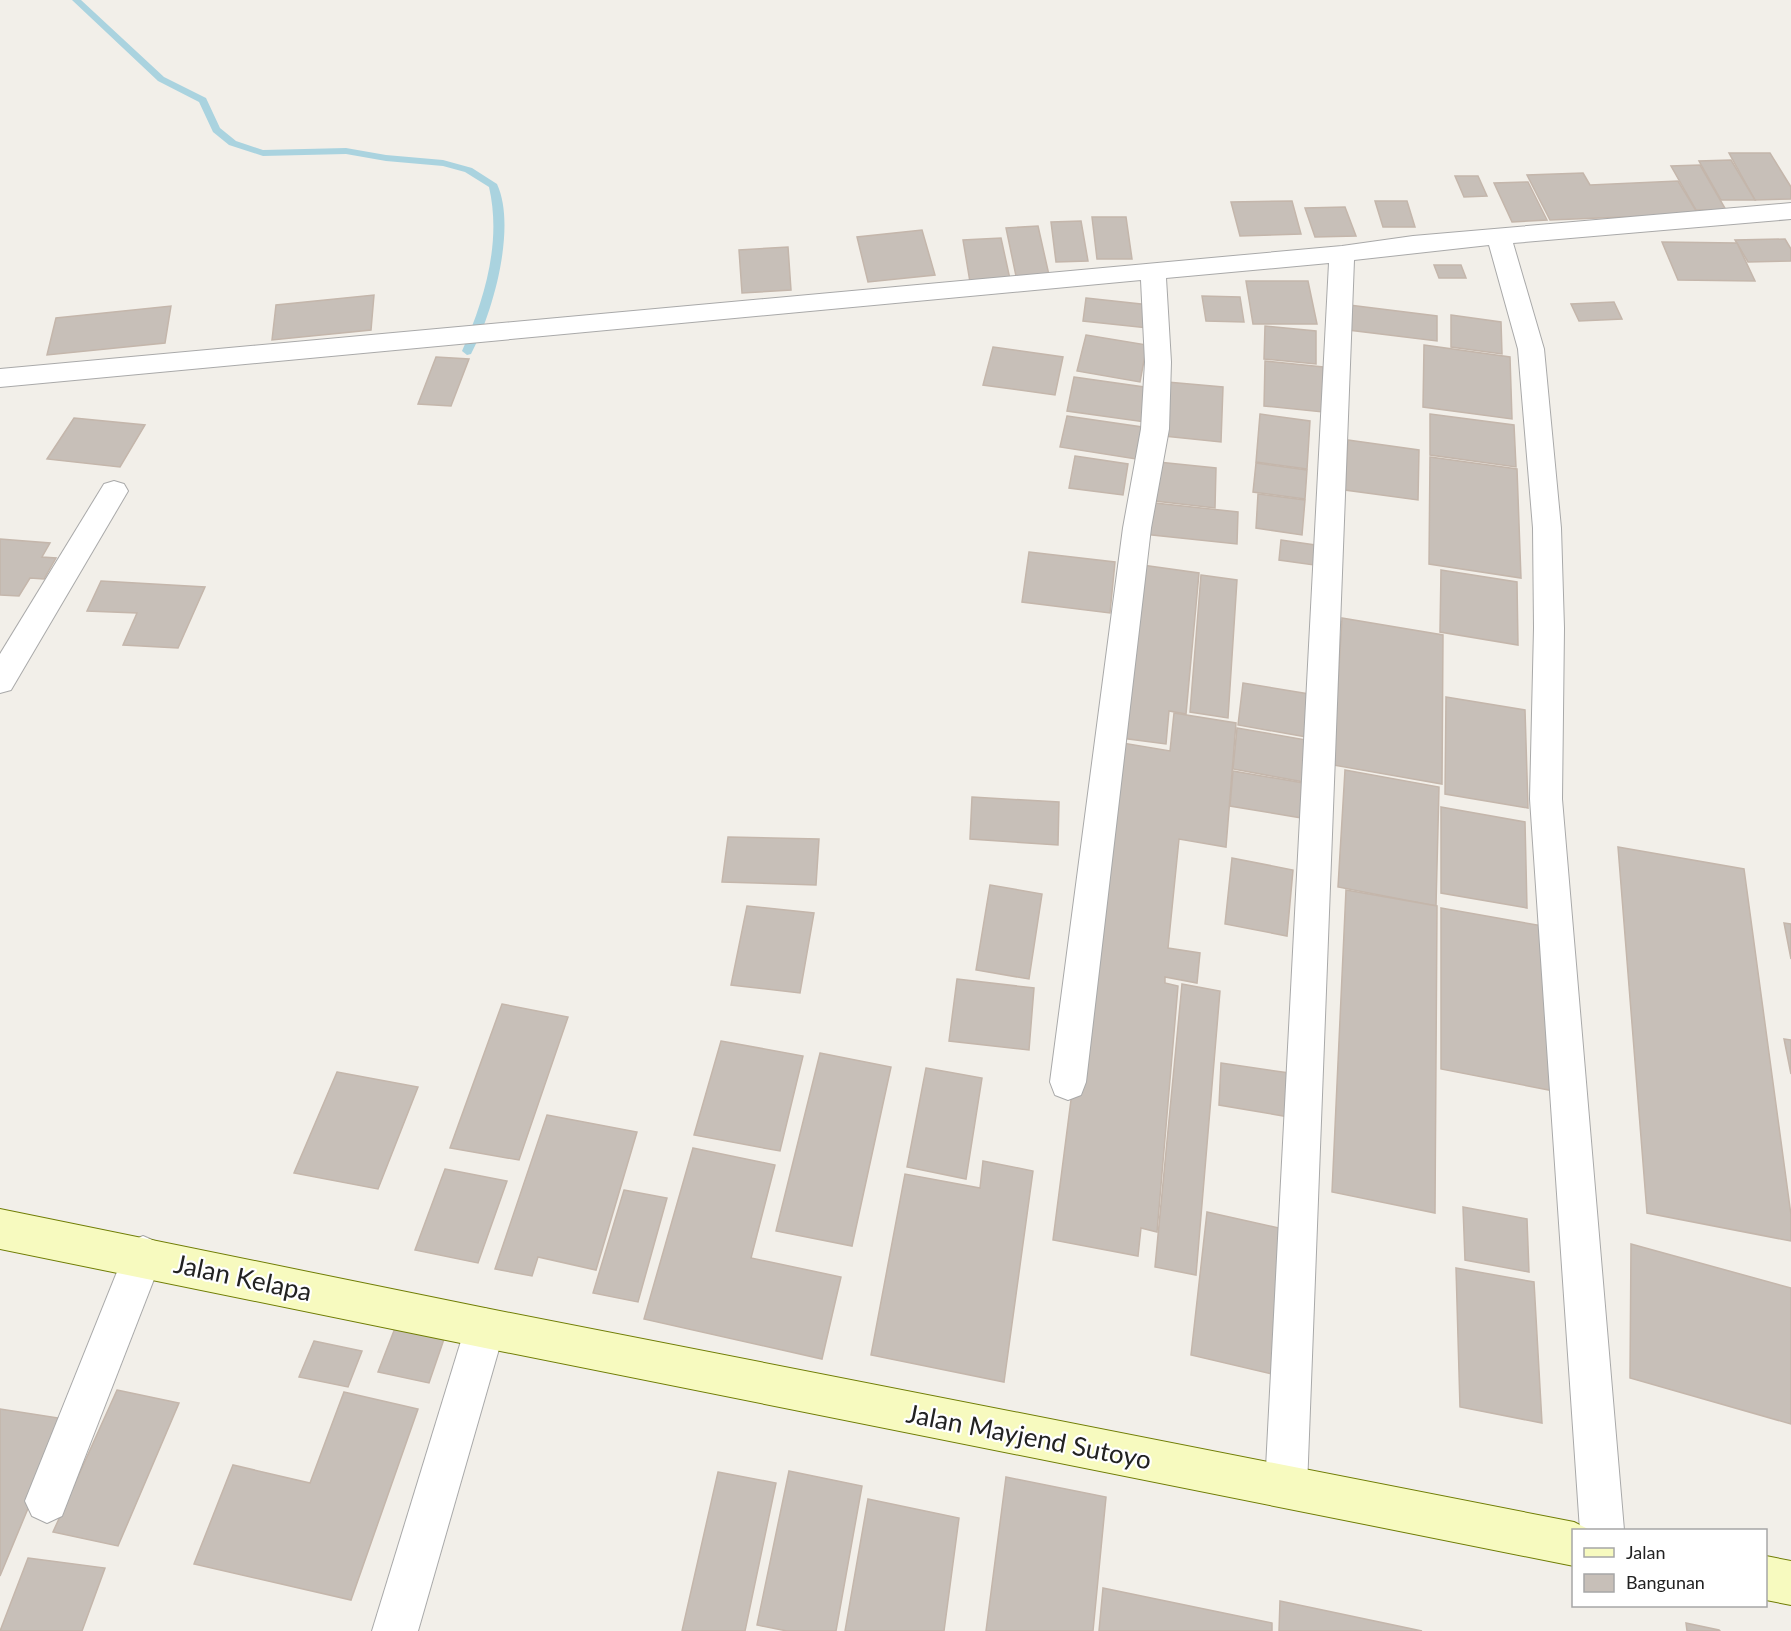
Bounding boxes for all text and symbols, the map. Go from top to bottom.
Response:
street label: Jalan Kelapa [171,1247,315,1307]
street label: Jalan Mayjend Sutoyo [904,1397,1154,1475]
legend [1572,1529,1767,1607]
text: Jalan [1626,1541,1665,1563]
text: Bangunan [1626,1571,1705,1593]

